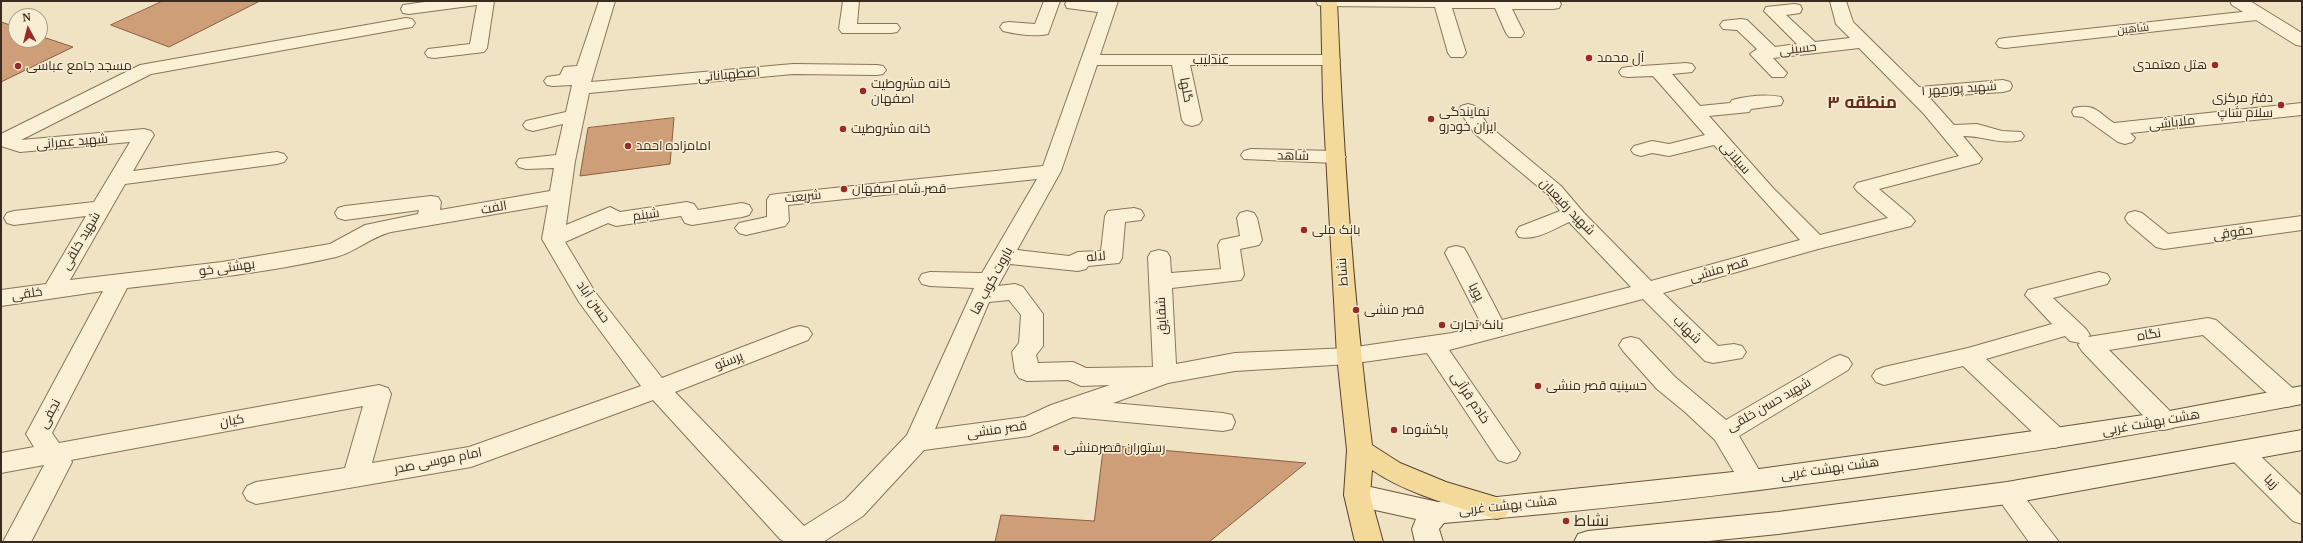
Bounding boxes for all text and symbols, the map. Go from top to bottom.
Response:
north arrow [8,8,48,48]
text: N [22,10,32,25]
street label: شاهین [2116,21,2150,37]
street label: حسینی [1779,39,1817,59]
place label: آل محمد [1597,50,1644,66]
street label: عندلیب [1193,52,1229,68]
marker: آل محمد [1584,53,1594,63]
place label: هتل معتمدی [2133,57,2207,73]
place label: مسجد جامع عباسی [26,58,132,74]
marker: هتل معتمدی [2210,60,2220,70]
marker: مسجد جامع عباسی [13,61,23,71]
street label: اصطهباناتی [697,65,761,85]
place label: خانه مشروطیت اصفهان [871,76,951,107]
street label: گلها [1176,76,1196,104]
street label: شهید پورمهر ۱ [1921,79,1997,99]
marker: خانه مشروطیت اصفهان [858,86,868,96]
place label: دفتر مرکزی سلام شاپ [2212,90,2273,121]
district label: منطقه ۳ [1827,93,1897,113]
marker: دفتر مرکزی سلام شاپ [2276,100,2286,110]
place label: نمایندگی ایران خودرو [1439,104,1497,135]
street label: ملاباشی [2148,113,2196,133]
marker: نمایندگی ایران خودرو [1426,114,1436,124]
place label: خانه مشروطیت [851,121,931,137]
marker: خانه مشروطیت [838,124,848,134]
street label: شهید عمرانی [35,131,109,153]
place label: امامزاده احمد [636,138,711,154]
street label: سیلانی [1716,139,1754,177]
marker: امامزاده احمد [623,141,633,151]
street label: شاهد [1277,148,1309,164]
street label: شهید رفیعیان [1536,175,1598,239]
place label: قصر شاه اصفهان [852,181,946,197]
marker: قصر شاه اصفهان [839,184,849,194]
street label: شریعت [784,187,822,207]
street label: الفت [480,198,508,218]
street label: شبنم [632,205,660,225]
street label: شهید خلقی [58,209,104,273]
place label: بانک ملی [1312,222,1360,238]
street label: حقوقی [2212,223,2254,243]
marker: بانک ملی [1299,225,1309,235]
street label: باروت کوب ها [968,244,1016,318]
street label: لاله [1086,248,1106,266]
street label: قصر منشی [1688,254,1750,286]
street label: بهشتی خو [198,256,256,280]
street label: نشاط [1334,257,1352,287]
street label: حسن آباد [573,278,613,326]
street label: پویا [1465,280,1487,304]
street label: خلقی [11,284,43,304]
street label: شقایق [1153,297,1171,335]
place label: قصر منشی [1364,302,1424,318]
marker: قصر منشی [1351,305,1361,315]
street label: شهاب [1670,313,1704,347]
place label: بانک تجارت [1450,317,1503,333]
marker: بانک تجارت [1437,320,1447,330]
street label: نگاه [2136,325,2162,345]
street label: پرستو [712,348,746,374]
street label: خادم قرآنی [1447,369,1493,427]
street label: شهید حسن خلقی [1724,375,1814,435]
place label: حسینیه قصر منشی [1546,378,1647,394]
marker: حسینیه قصر منشی [1533,381,1543,391]
street label: نجفی [36,397,64,431]
street label: هشت بهشت غربی [2101,407,2201,439]
street label: کیان [219,411,245,431]
street label: قصر منشی [966,418,1028,442]
place label: پاکشوما [1402,422,1448,438]
marker: پاکشوما [1389,425,1399,435]
place label: رستوران قصرمنشی [1064,440,1166,456]
marker: رستوران قصرمنشی [1051,443,1061,453]
street label: امام موسی صدر [393,445,483,477]
street label: هشت بهشت غربی [1780,454,1880,484]
street label: زیبا [2260,471,2282,493]
street label: هشت بهشت غربی [1458,493,1558,519]
place label: نشاط [1574,511,1609,531]
marker: نشاط [1561,516,1571,526]

